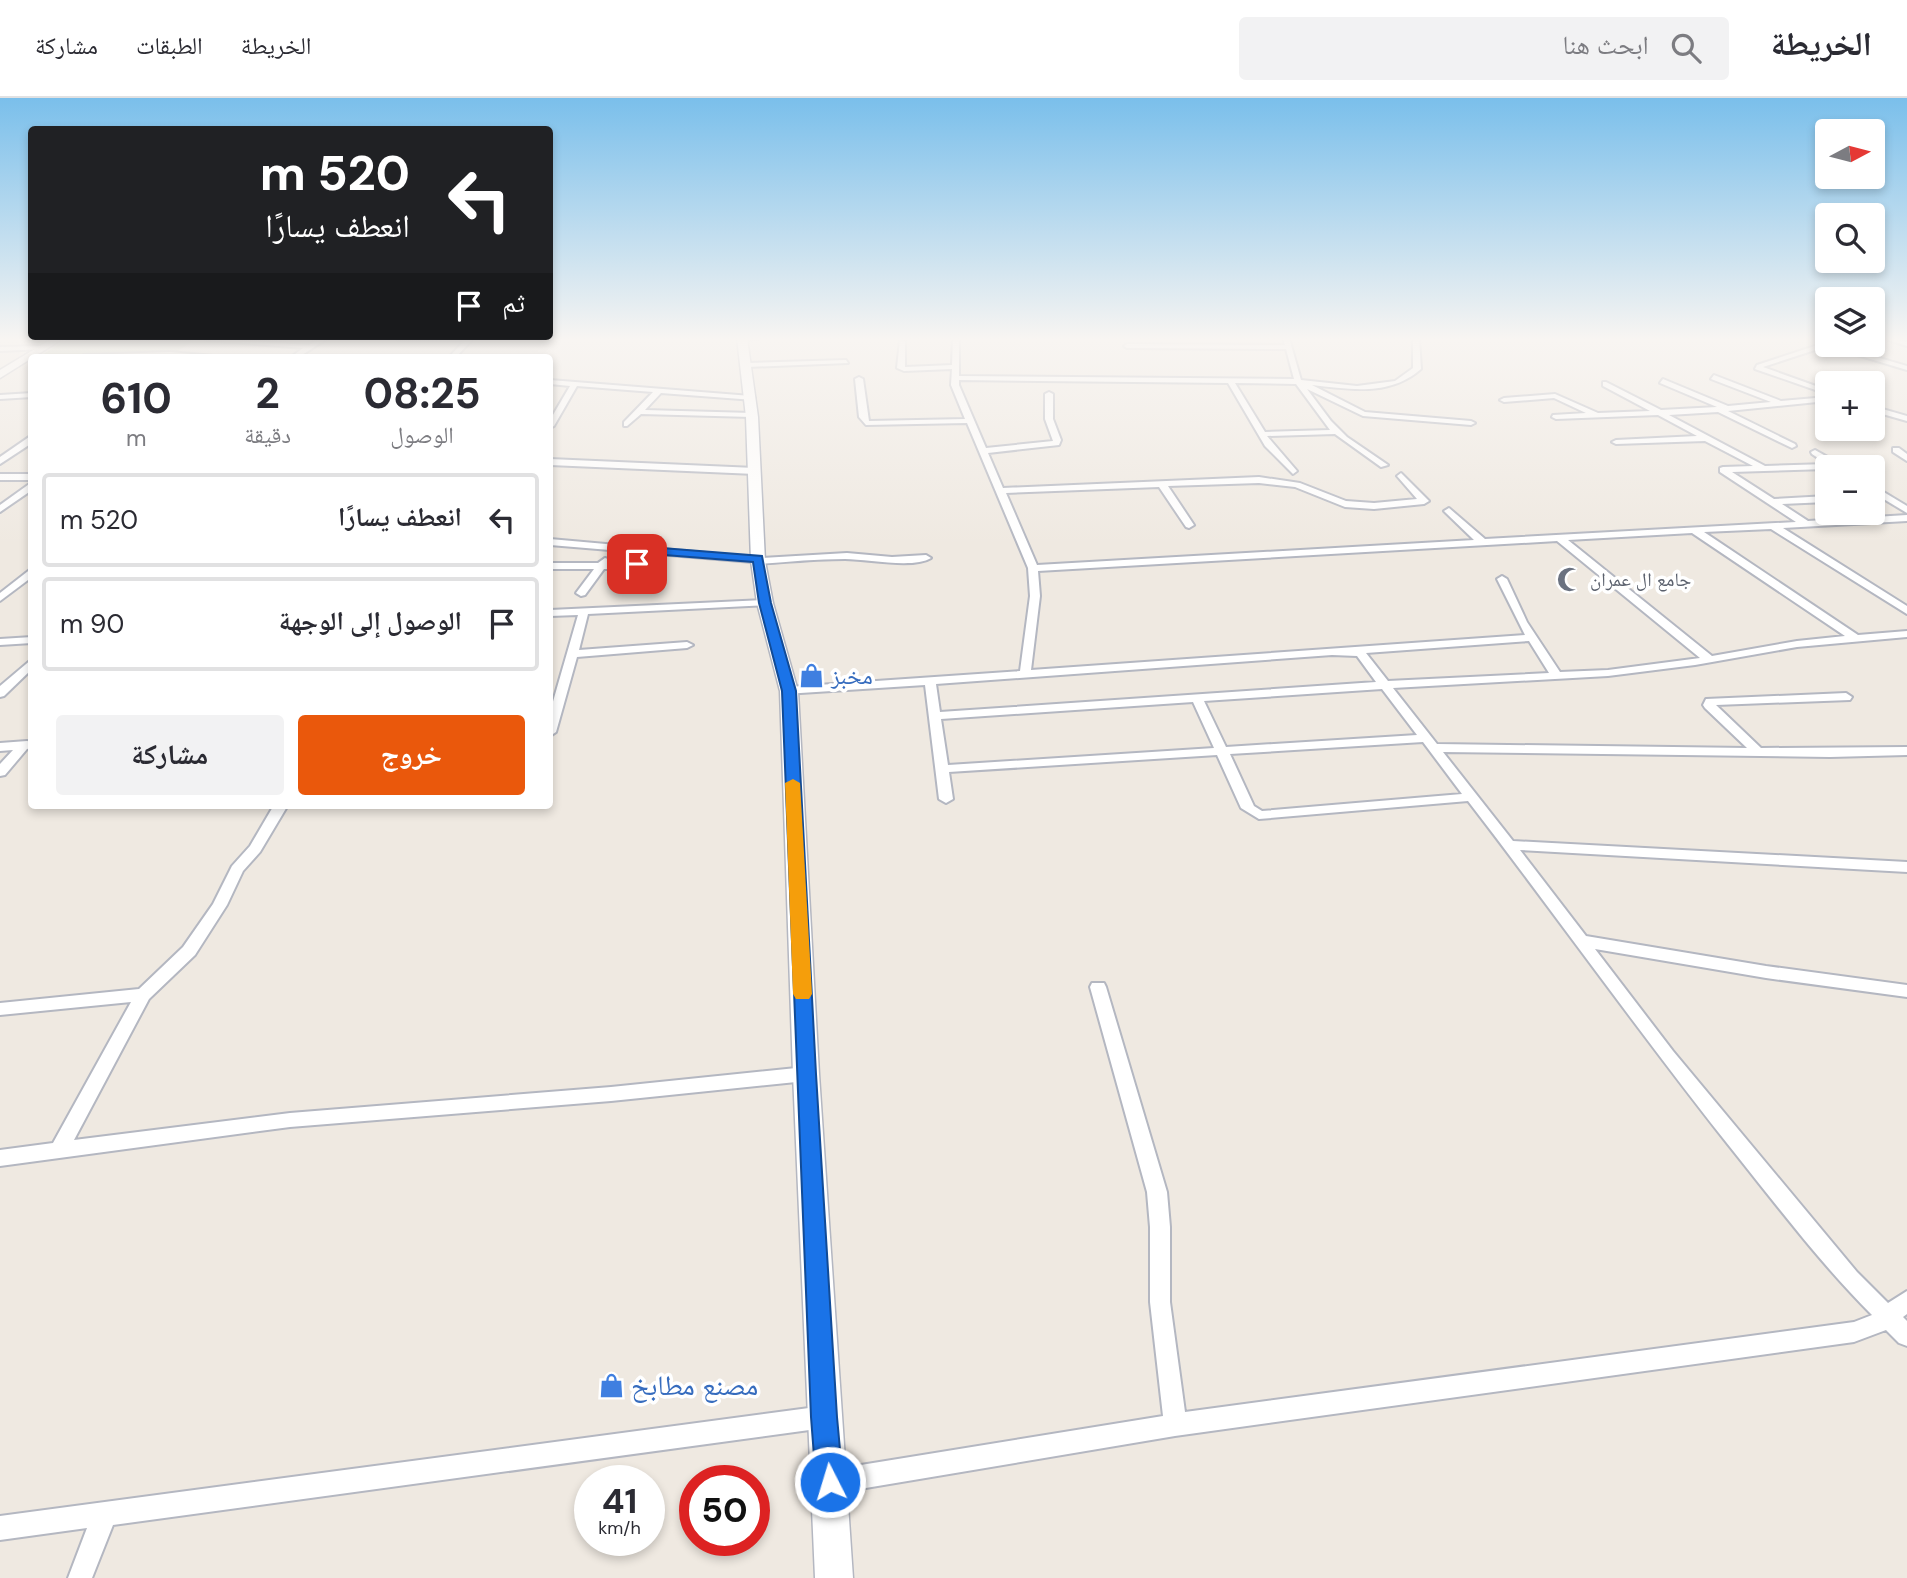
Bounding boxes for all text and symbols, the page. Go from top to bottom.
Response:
search box [1239,17,1729,80]
text: الخريطة [1771,22,1872,65]
text: ابحث هنا [1563,28,1649,62]
icon: search [1667,29,1705,67]
text: مشاركة [35,30,98,61]
text: الطبقات [136,30,203,61]
text: الخريطة [241,30,311,61]
north arrow [1815,119,1885,189]
map controls [1815,119,1885,525]
text: 520 m [260,141,410,205]
icon: left [434,154,525,245]
button: search [1815,203,1885,273]
text: انعطف يسارًا [265,205,410,247]
text: ثم [502,286,525,320]
icon: arrive [450,287,488,325]
button: layers [1815,287,1885,357]
text: 2 [256,366,280,421]
text: 08:25 [363,366,481,421]
text: 610 [100,371,172,426]
button: + [1815,371,1885,441]
text: دقيقة [244,420,291,450]
text: الوصول [390,420,454,450]
text: m [126,423,146,453]
button: − [1815,455,1885,525]
text: انعطف يسارًا [338,500,462,534]
icon: left [483,501,521,539]
text: 520 m [60,503,138,537]
pin [607,534,667,594]
icon: arrive [618,545,656,583]
mosque icon: جامع ال عمران [1556,565,1584,593]
place label: جامع ال عمران [1590,567,1691,592]
text: الوصول إلى الوجهة [279,604,462,638]
icon: arrive [483,605,521,643]
text: 90 m [60,607,124,641]
place label: مخبز [830,661,873,691]
shop icon: مخبز [797,662,825,690]
button: مشاركة [56,715,284,795]
button: خروج [298,715,525,795]
place label: مصنع مطابخ [631,1367,758,1404]
shop icon: مصنع مطابخ [597,1371,625,1399]
position arrow [793,1445,867,1519]
speed limit sign: 50 [679,1465,770,1556]
text: 41 [602,1478,637,1524]
text: km/h [598,1516,641,1540]

